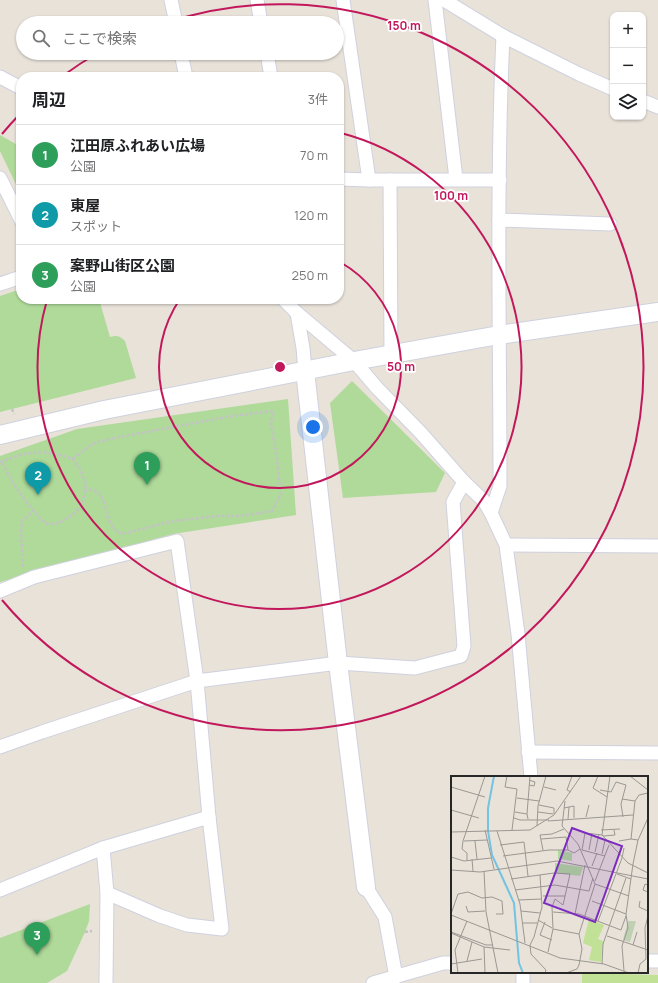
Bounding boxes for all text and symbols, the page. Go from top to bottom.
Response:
map controls [610,12,646,120]
button: + [610,12,646,48]
search box [16,16,344,60]
text: 150 m [387,17,421,34]
icon: search [30,27,52,49]
text: ここで検索 [62,28,137,49]
button: − [610,48,646,84]
button: layers [610,84,646,120]
text: 周辺 [32,88,66,111]
text: 3件 [308,90,328,108]
text: 江田原ふれあい広場 [70,135,205,156]
text: 1 [42,146,48,164]
text: 70 m [300,146,328,164]
text: 公園 [70,157,96,175]
text: 100 m [434,187,468,204]
text: 東屋 [70,195,100,216]
text: 2 [41,206,49,224]
text: 120 m [294,206,328,224]
text: スポット [70,217,122,235]
text: 案野山街区公園 [70,255,175,276]
text: 3 [41,266,49,284]
text: 250 m [292,266,328,284]
text: 公園 [70,277,96,295]
text: 50 m [387,358,415,375]
centre of rings [273,360,287,374]
your location [303,417,323,437]
pin: 1 [134,452,160,485]
pin: 2 [25,462,51,495]
inset map [451,776,648,973]
pin: 3 [24,922,50,955]

